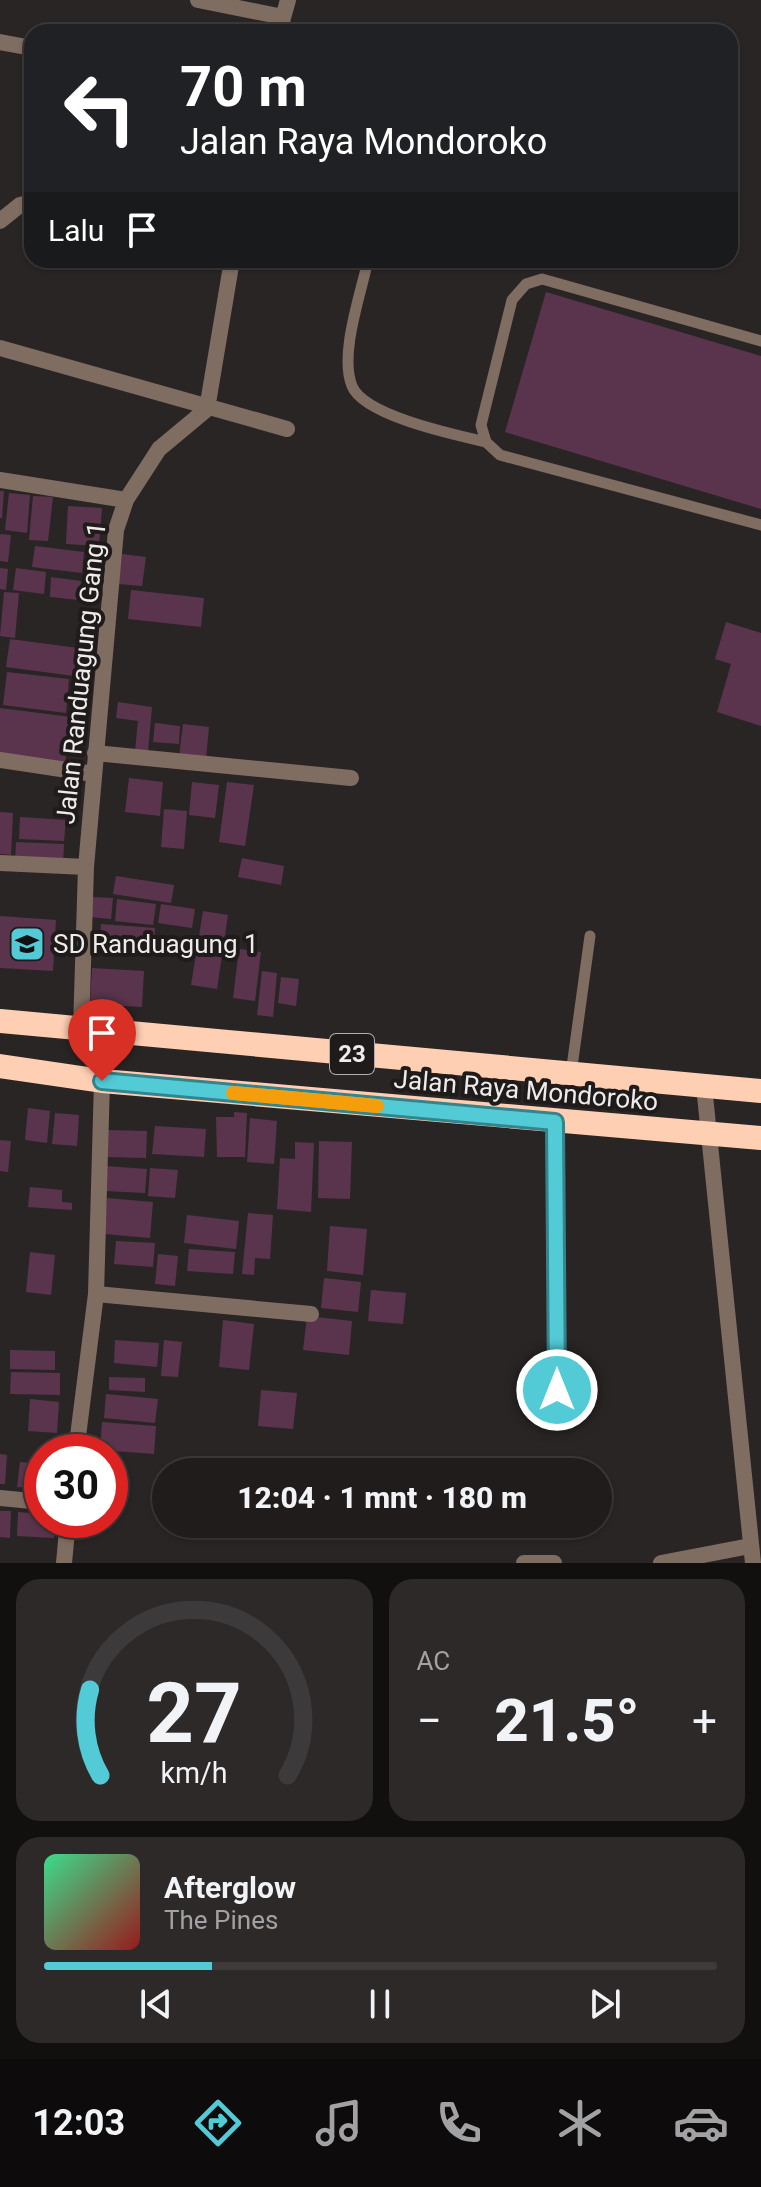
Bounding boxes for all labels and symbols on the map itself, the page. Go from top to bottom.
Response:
street label: Jalan Randuagung Gang 1 [50,520,112,826]
school or university icon: SD Randuagung 1 [8,925,46,963]
place label: SD Randuagung 1 [53,929,259,959]
pin [68,999,136,1081]
road number: 23 [330,1034,374,1074]
street label: Jalan Raya Mondoroko [393,1063,659,1117]
position arrow [515,1348,599,1432]
speed limit sign: 30 [24,1434,128,1538]

